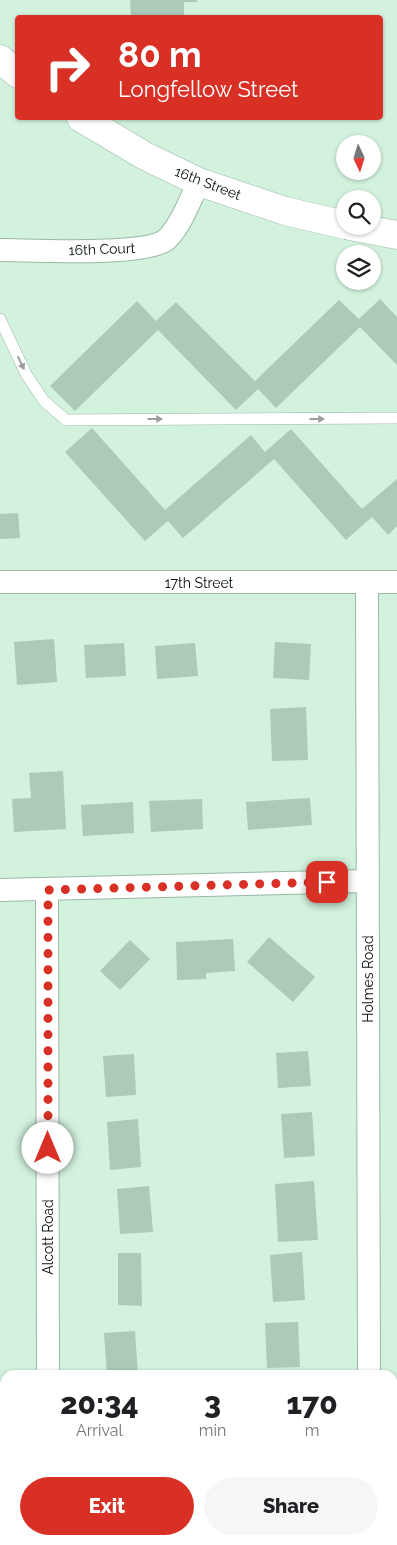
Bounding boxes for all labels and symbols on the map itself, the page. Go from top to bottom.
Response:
north arrow [336,135,381,180]
street label: 16th Street [173,163,244,203]
street label: 16th Court [68,240,136,258]
one-way arrow [17,356,25,370]
one-way arrow [147,415,163,423]
one-way arrow [310,415,326,423]
street label: 17th Street [165,575,234,591]
pin [306,861,348,903]
street label: Holmes Road [360,935,376,1023]
position arrow [21,1121,73,1173]
street label: Alcott Road [40,1199,56,1275]

